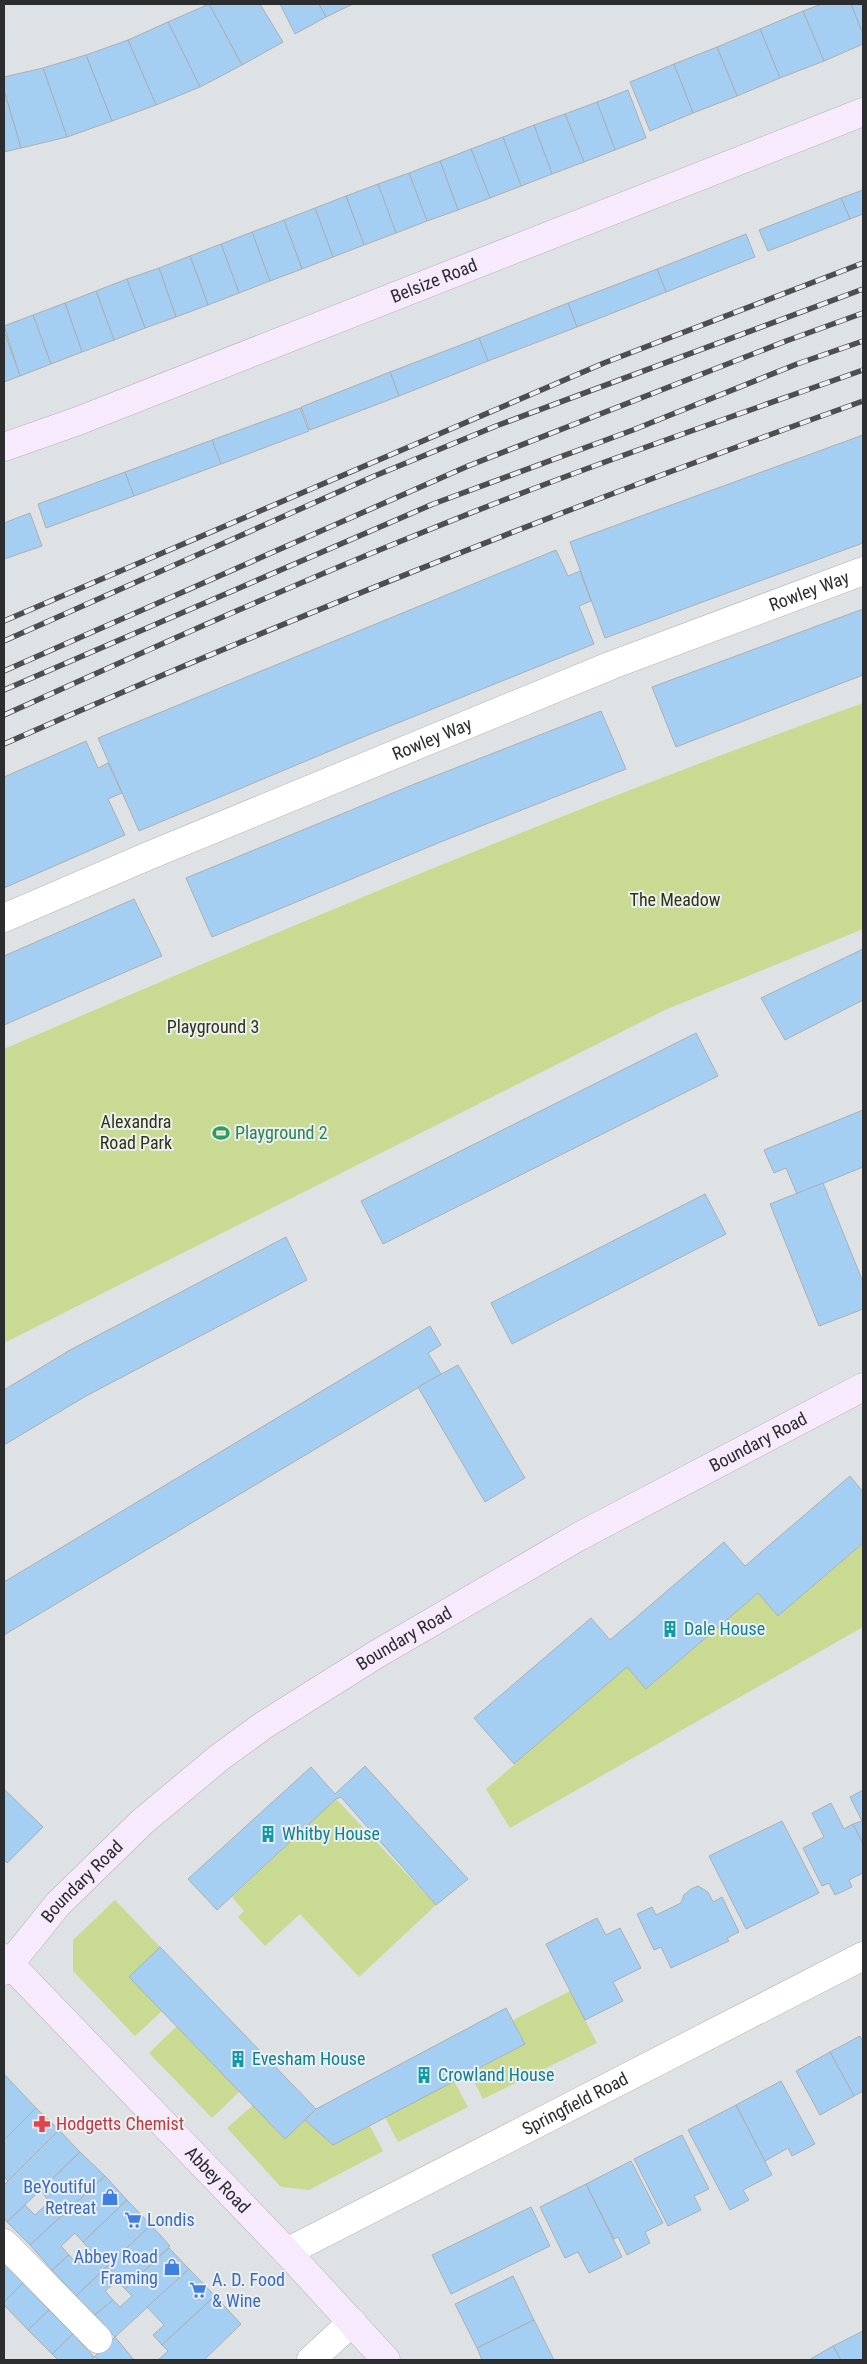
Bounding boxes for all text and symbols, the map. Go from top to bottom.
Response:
street label: Belsize Road [387,254,480,307]
street label: Rowley Way [766,566,852,615]
street label: Rowley Way [389,713,475,764]
park label: The Meadow [630,889,721,910]
park label: Playground 3 [167,1016,259,1037]
park label: Alexandra Road Park [100,1111,172,1153]
place label: Playground 2 [235,1122,328,1143]
sports icon: Playground 2 [211,1123,231,1143]
street label: Boundary Road [706,1407,810,1476]
street label: Boundary Road [352,1602,455,1674]
place label: Dale House [684,1618,765,1639]
building icon: Dale House [660,1619,680,1639]
place label: Whitby House [282,1823,380,1844]
building icon: Whitby House [258,1824,278,1844]
street label: Boundary Road [36,1836,127,1926]
place label: Evesham House [252,2048,366,2069]
building icon: Evesham House [228,2049,248,2069]
place label: Crowland House [438,2064,554,2085]
building icon: Crowland House [414,2065,434,2085]
street label: Springfield Road [519,2068,631,2139]
place label: Hodgetts Chemist [56,2113,184,2134]
pharmacy icon: Hodgetts Chemist [32,2114,52,2134]
street label: Abbey Road [181,2142,255,2217]
place label: BeYoutiful Retreat [23,2176,96,2218]
shop icon: BeYoutiful Retreat [100,2187,120,2207]
place label: Londis [147,2209,195,2230]
supermarket icon: Londis [123,2210,143,2230]
place label: Abbey Road Framing [74,2246,158,2288]
shop icon: Abbey Road Framing [162,2257,182,2277]
place label: A. D. Food & Wine [212,2269,285,2311]
supermarket icon: A. D. Food & Wine [188,2280,208,2300]

